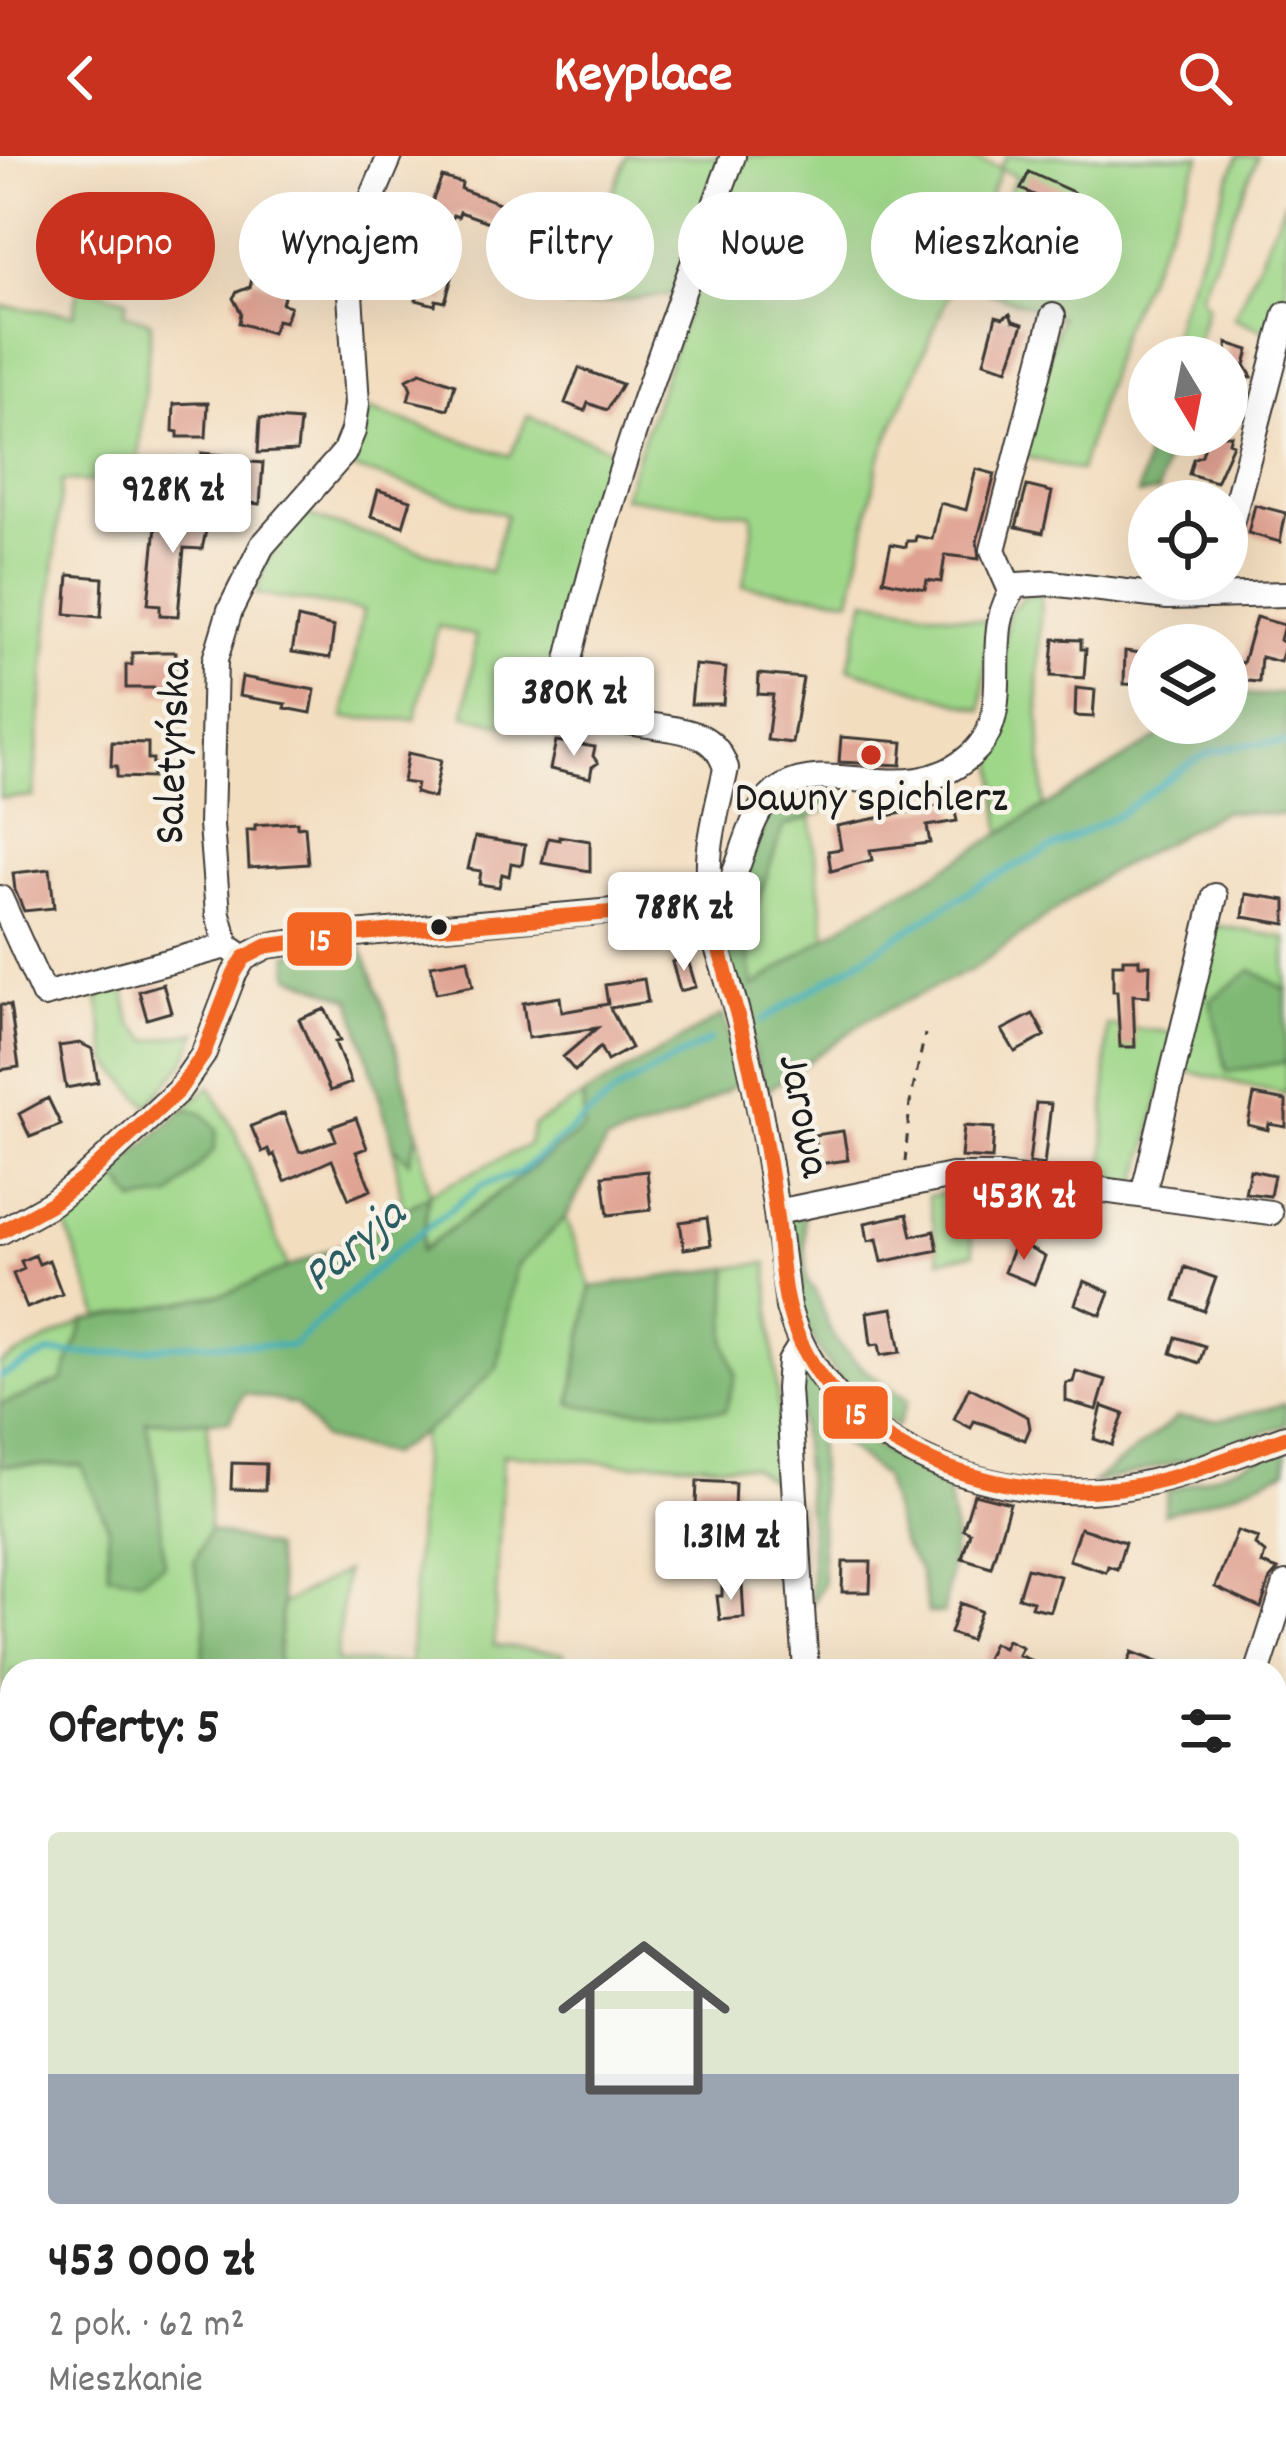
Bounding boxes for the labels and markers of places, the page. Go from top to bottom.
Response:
pin: 928K zł [62,454,284,556]
pin: 380K zł [463,657,685,759]
marker: Dawny spichlerz [858,742,884,768]
place label: Dawny spichlerz [734,769,1008,833]
pin: 788K zł [573,872,795,974]
unlabelled marker [428,916,450,938]
pin: 453K zł [913,1161,1135,1263]
pin: 1.31M zł [607,1501,855,1603]

